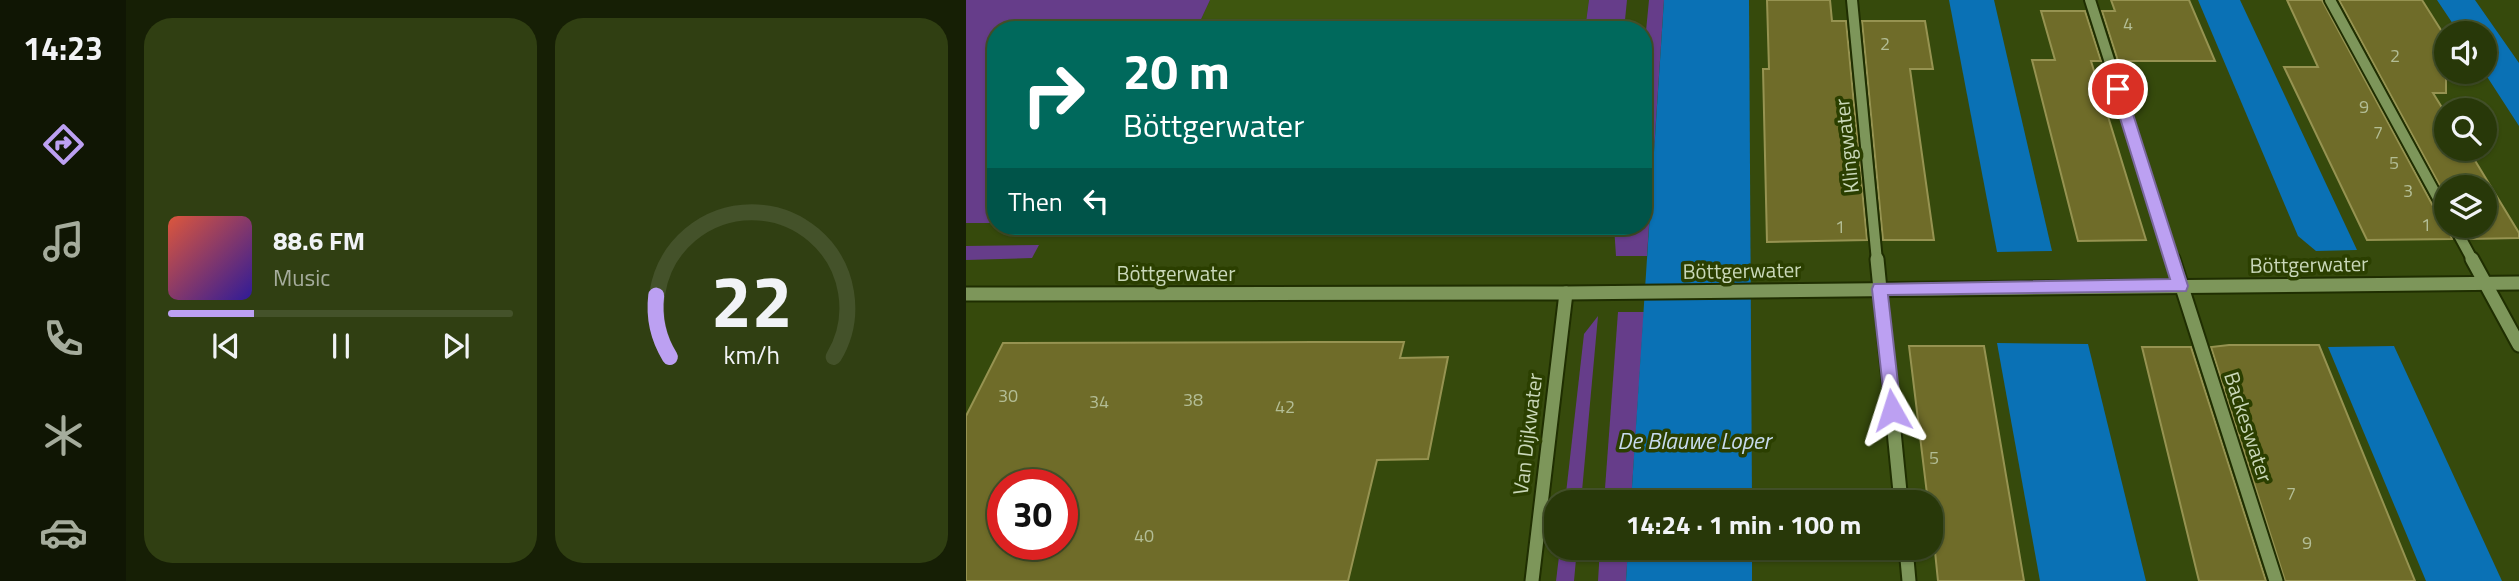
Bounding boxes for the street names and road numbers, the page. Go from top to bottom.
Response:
street label: Klingwater [1825,97,1867,195]
street label: Böttgerwater [2249,247,2369,281]
street label: Böttgerwater [1682,253,1802,287]
street label: Böttgerwater [1116,257,1236,289]
street label: Backeswater [2216,367,2282,486]
street label: Van Dijkwater [1504,371,1550,497]

